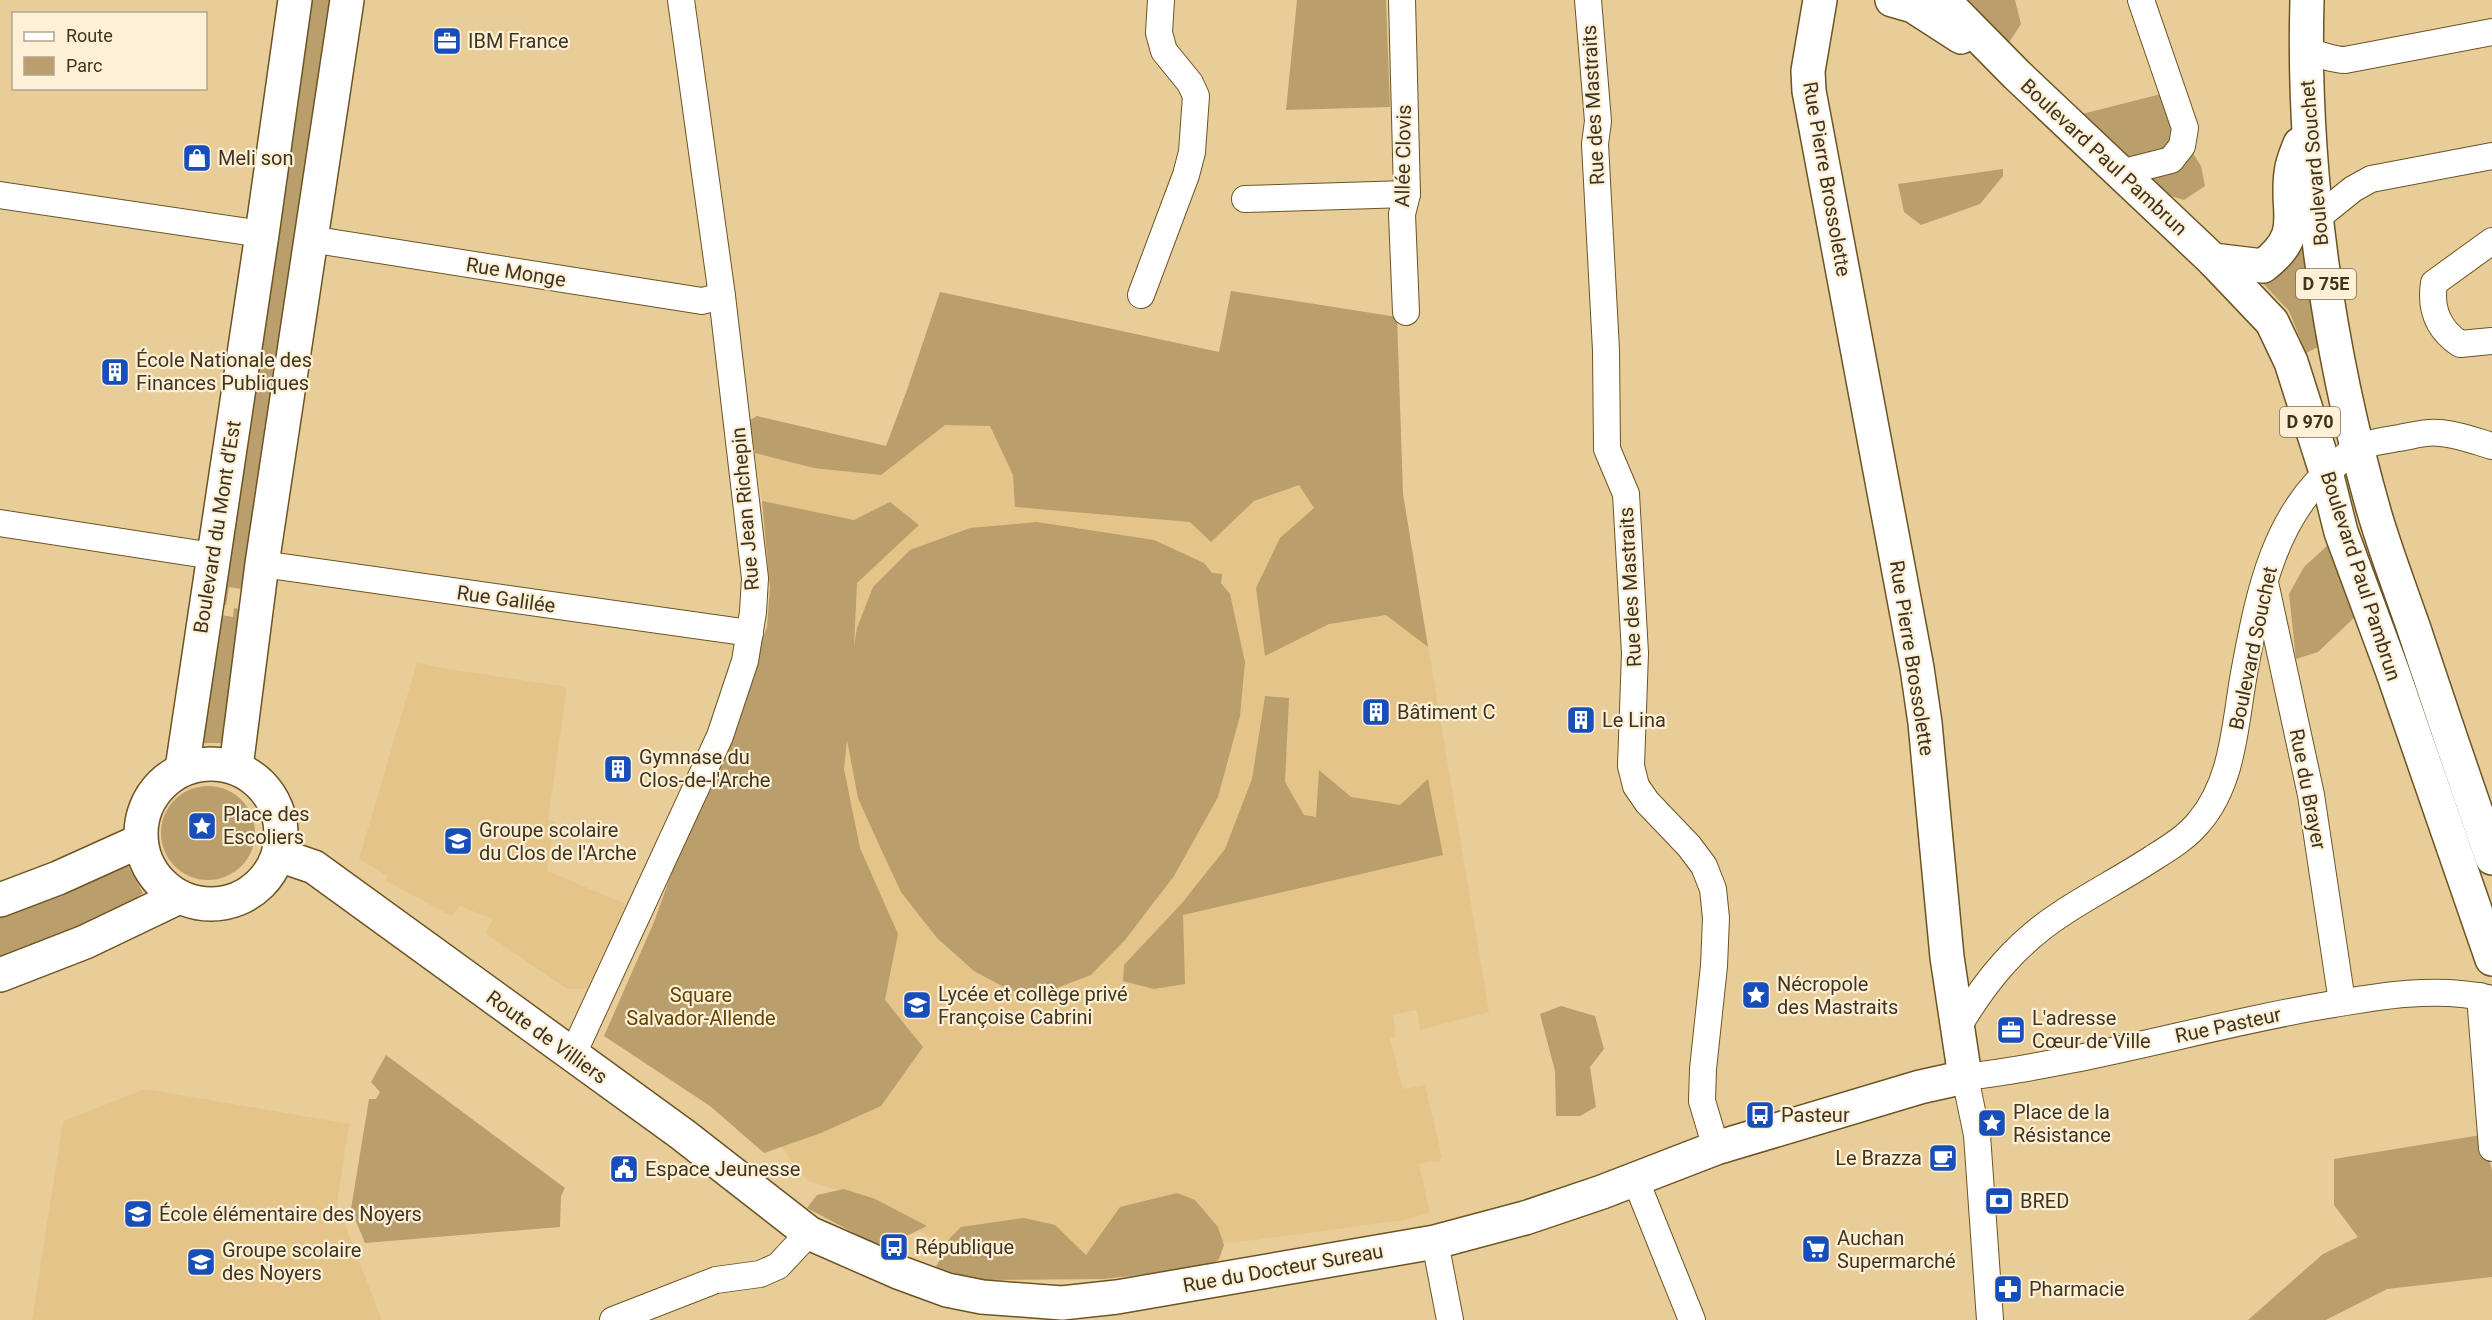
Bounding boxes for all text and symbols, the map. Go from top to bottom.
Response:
legend [12,12,207,90]
street label: Rue des Mastraits [1577,24,1609,186]
text: Route [66,25,113,46]
office icon: IBM France [431,25,463,57]
place label: IBM France [468,29,569,53]
text: Parc [66,55,102,76]
street label: Boulevard Paul Pambrun [2016,74,2192,240]
street label: Boulevard Souchet [2295,79,2333,247]
street label: Rue Pierre Brossolette [1798,80,1856,278]
street label: Allée Clovis [1390,104,1416,208]
shop icon: Meli son [181,142,213,174]
place label: Meli son [218,146,294,170]
street label: Rue Monge [464,252,568,292]
road number: D 75E [2296,269,2356,299]
place label: École Nationale des Finances Publiques [136,348,312,395]
building icon: École Nationale des Finances Publiques [99,356,131,388]
road number: D 970 [2280,407,2340,437]
street label: Boulevard du Mont d'Est [188,419,246,635]
street label: Rue Jean Richepin [726,426,764,592]
street label: Boulevard Paul Pambrun [2316,468,2406,684]
street label: Rue des Mastraits [1614,506,1646,668]
street label: Rue Pierre Brossolette [1885,559,1939,757]
street label: Boulevard Souchet [2224,564,2282,732]
street label: Rue Galilée [455,580,557,618]
building icon: Bâtiment C [1360,696,1392,728]
place label: Bâtiment C [1397,700,1495,724]
building icon: Le Lina [1565,704,1597,736]
place label: Le Lina [1602,708,1666,732]
street label: Rue du Brayer [2285,727,2332,852]
place label: Gymnase du Clos-de-l'Arche [639,745,770,792]
building icon: Gymnase du Clos-de-l'Arche [602,753,634,785]
place label: Place des Escoliers [223,802,310,849]
place icon: Place des Escoliers [186,810,218,842]
place label: Groupe scolaire du Clos de l'Arche [479,818,637,865]
school or university icon: Groupe scolaire du Clos de l'Arche [442,825,474,857]
place label: Nécropole des Mastraits [1777,972,1898,1019]
place icon: Nécropole des Mastraits [1740,979,1772,1011]
place label: Lycée et collège privé Françoise Cabrini [938,982,1128,1029]
park label: Square Salvador-Allende [626,983,776,1030]
street label: Route de Villiers [482,985,612,1089]
school or university icon: Lycée et collège privé Françoise Cabrini [901,989,933,1021]
street label: Rue Pasteur [2173,1002,2283,1048]
place label: L'adresse Cœur de Ville [2032,1006,2151,1053]
office icon: L'adresse Cœur de Ville [1995,1014,2027,1046]
bus stop icon: Pasteur [1744,1099,1776,1131]
place label: Place de la Résistance [2013,1100,2111,1147]
place label: Pasteur [1781,1103,1850,1127]
place icon: Place de la Résistance [1976,1107,2008,1139]
cafe icon: Le Brazza [1927,1142,1959,1174]
place label: Le Brazza [1835,1146,1922,1170]
public building icon: Espace Jeunesse [608,1153,640,1185]
place label: Espace Jeunesse [645,1157,800,1181]
bank icon: BRED [1983,1185,2015,1217]
place label: BRED [2020,1189,2069,1213]
school or university icon: École élémentaire des Noyers [122,1198,154,1230]
place label: École élémentaire des Noyers [159,1202,422,1226]
place label: Auchan Supermarché [1837,1226,1956,1273]
bus stop icon: République [878,1231,910,1263]
supermarket icon: Auchan Supermarché [1800,1233,1832,1265]
place label: République [915,1235,1014,1259]
place label: Groupe scolaire des Noyers [222,1238,361,1285]
street label: Rue du Docteur Sureau [1181,1239,1385,1297]
school or university icon: Groupe scolaire des Noyers [185,1246,217,1278]
pharmacy icon: Pharmacie [1992,1273,2024,1305]
place label: Pharmacie [2029,1277,2125,1301]

